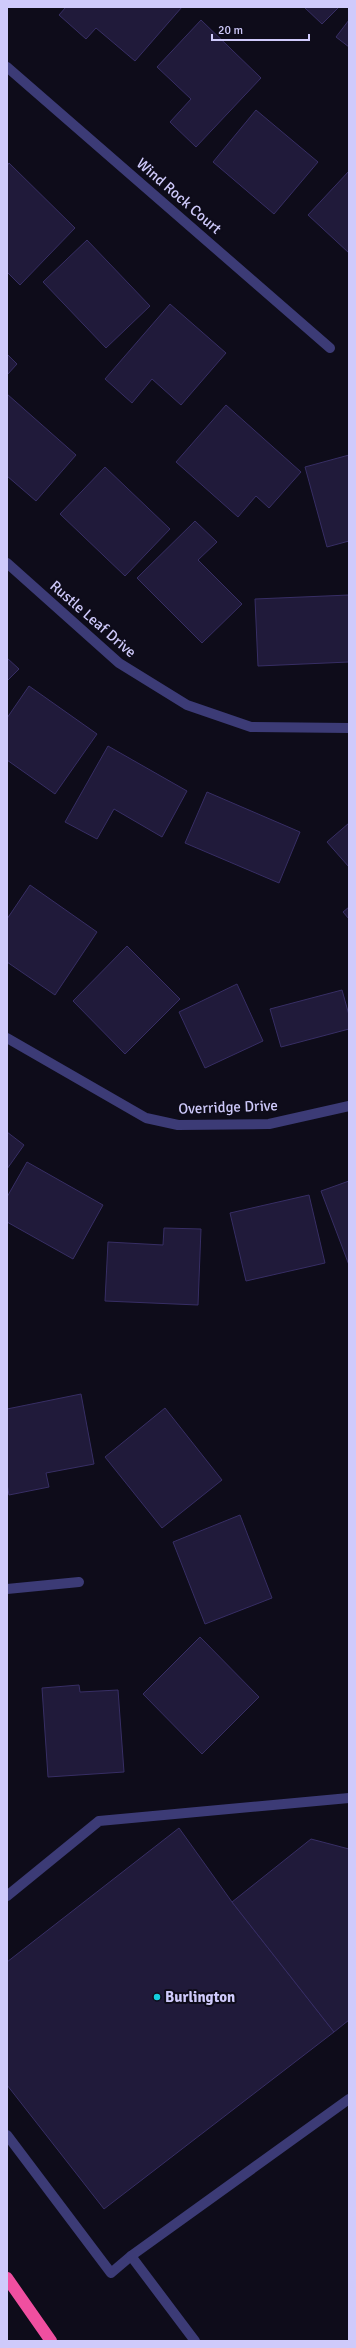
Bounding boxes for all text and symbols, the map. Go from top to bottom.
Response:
scale bar [212,16,309,42]
text: 20 m [218,23,243,38]
street label: Wind Rock Court [133,154,225,238]
street label: Rustle Leaf Drive [46,577,140,661]
street label: Overridge Drive [178,1096,278,1118]
place label: Burlington [165,1988,235,2006]
marker: Burlington [152,1992,162,2002]

